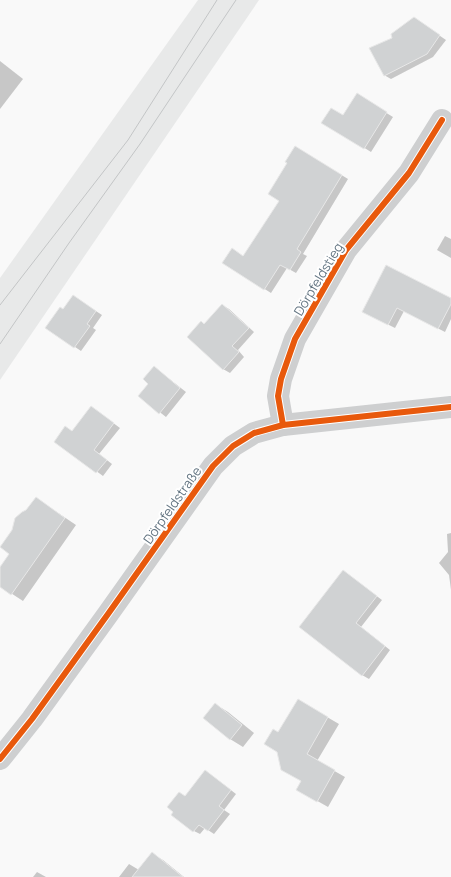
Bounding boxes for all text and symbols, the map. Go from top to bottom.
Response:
street label: Dörpfeldstieg [289,239,347,319]
street label: Dörpfeldstraße [139,462,206,547]

